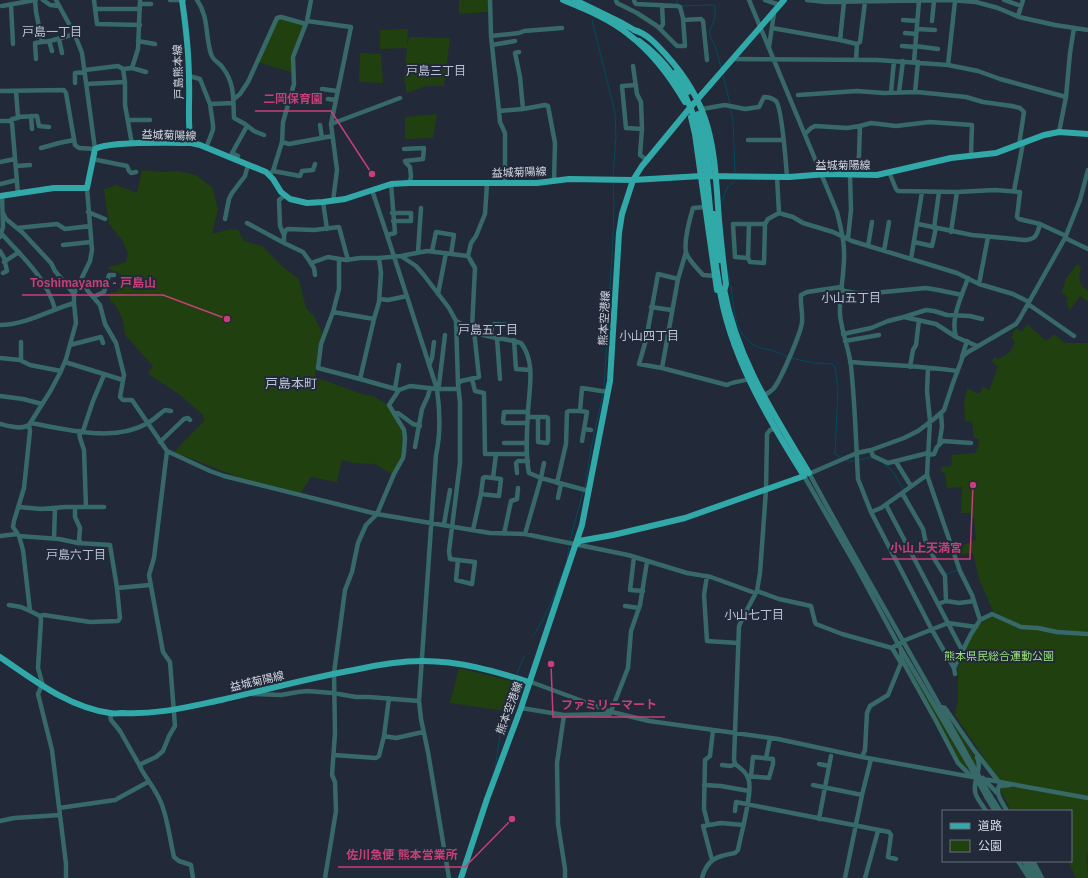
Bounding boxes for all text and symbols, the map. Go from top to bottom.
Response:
district label: 戸島一丁目 [22,25,82,39]
street label: 戸島熊本線 [171,44,185,100]
district label: 戸島三丁目 [406,64,466,78]
callout: 二岡保育園 [255,87,331,111]
text: 二岡保育園 [263,92,323,106]
street label: 益城菊陽線 [141,128,197,142]
street label: 益城菊陽線 [816,159,871,171]
street label: 益城菊陽線 [491,165,547,179]
callout: Toshimayama - 戸島山 [22,271,163,295]
text: Toshimayama - 戸島山 [30,276,156,290]
street label: 熊本空港線 [597,290,611,346]
district label: 小山五丁目 [821,291,881,305]
district label: 戸島五丁目 [458,323,518,337]
district label: 小山四丁目 [619,329,679,343]
district label: 戸島本町 [265,376,317,391]
callout: 小山上天満宮 [882,535,970,559]
text: 小山上天満宮 [890,541,962,555]
district label: 戸島六丁目 [46,548,106,562]
district label: 小山七丁目 [724,608,784,622]
park label: 熊本県民総合運動公園 [944,650,1054,662]
street label: 益城菊陽線 [229,669,285,693]
street label: 熊本空港線 [494,680,524,736]
callout: ファミリーマート [553,693,665,717]
text: ファミリーマート [561,698,657,712]
legend [942,810,1072,862]
text: 道路 [978,819,1002,833]
text: 公園 [978,839,1002,853]
callout: 佐川急便 熊本営業所 [338,843,465,867]
text: 佐川急便 熊本営業所 [346,848,458,862]

